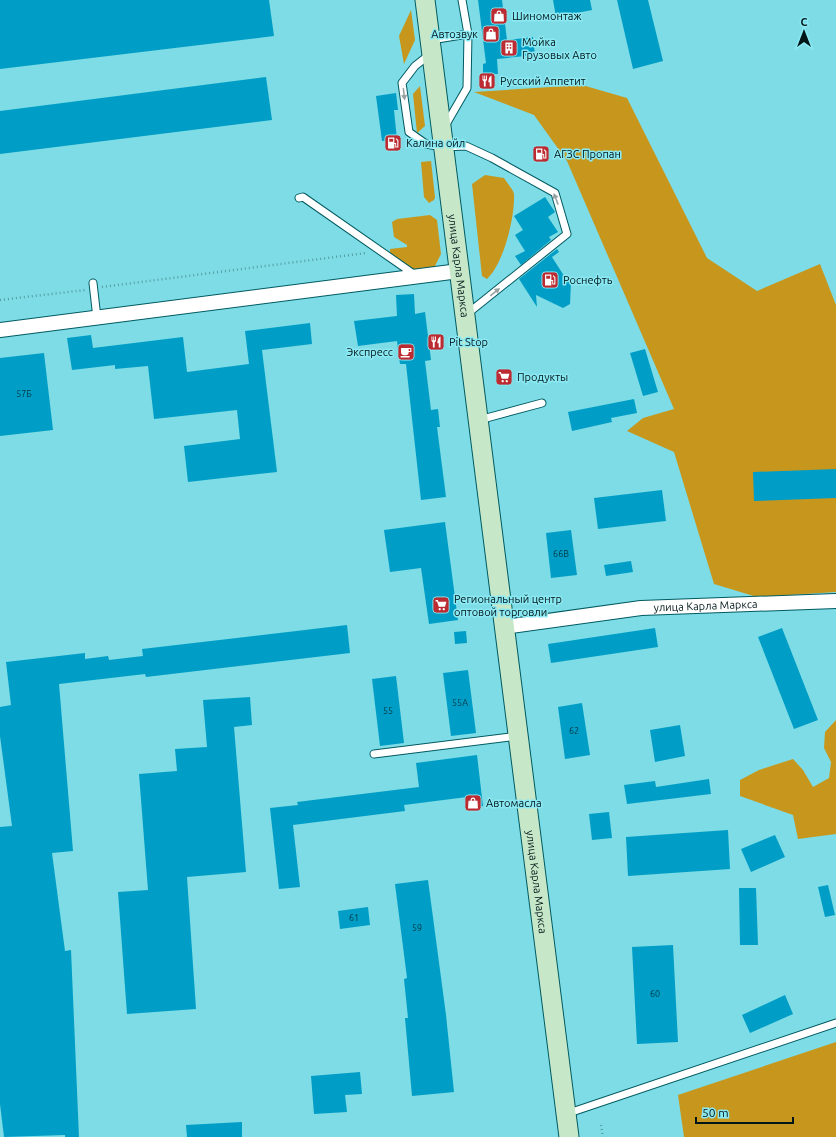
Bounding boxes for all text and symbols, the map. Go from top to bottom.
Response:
shop icon: Шиномонтаж [489,6,509,26]
place label: Шиномонтаж [512,10,582,22]
north arrow [784,12,824,52]
text: С [800,16,808,28]
shop icon: Автозвук [481,24,501,44]
place label: Автозвук [431,28,478,40]
place label: Мойка Грузовых Авто [522,36,597,61]
building icon: Мойка Грузовых Авто [499,38,519,58]
restaurant icon: Русский Аппетит [477,71,497,91]
place label: Русский Аппетит [500,75,586,87]
one-way arrow [401,88,407,100]
fuel station icon: Калина ойл [383,133,403,153]
place label: Калина ойл [406,137,465,149]
fuel station icon: АГЗС Пропан [531,144,551,164]
place label: АГЗС Пропан [554,148,621,160]
one-way arrow [553,193,560,205]
street label: улица Карла Маркса [446,214,471,318]
fuel station icon: Роснефть [540,270,560,290]
place label: Роснефть [563,274,613,286]
one-way arrow [489,288,500,296]
restaurant icon: Pit Stop [426,332,446,352]
place label: Pit Stop [449,336,488,348]
cafe icon: Экспресс [396,342,416,362]
place label: Экспресс [347,346,393,358]
supermarket icon: Продукты [494,367,514,387]
place label: Продукты [517,371,568,383]
house number: 57Б [16,389,32,399]
house number: 66В [553,549,569,559]
place label: Региональный центр оптовой торговли [454,593,562,618]
supermarket icon: Региональный центр оптовой торговли [431,595,451,615]
street label: улица Карла Маркса [653,598,758,614]
house number: 55А [452,698,468,708]
house number: 55 [383,706,393,716]
house number: 62 [569,726,579,736]
shop icon: Автомасла [463,793,483,813]
place label: Автомасла [486,797,542,809]
street label: улица Карла Маркса [524,830,549,934]
house number: 61 [349,913,359,923]
house number: 59 [412,923,422,933]
house number: 60 [650,989,660,999]
scale bar [696,1099,793,1125]
text: 50 m [702,1106,729,1119]

